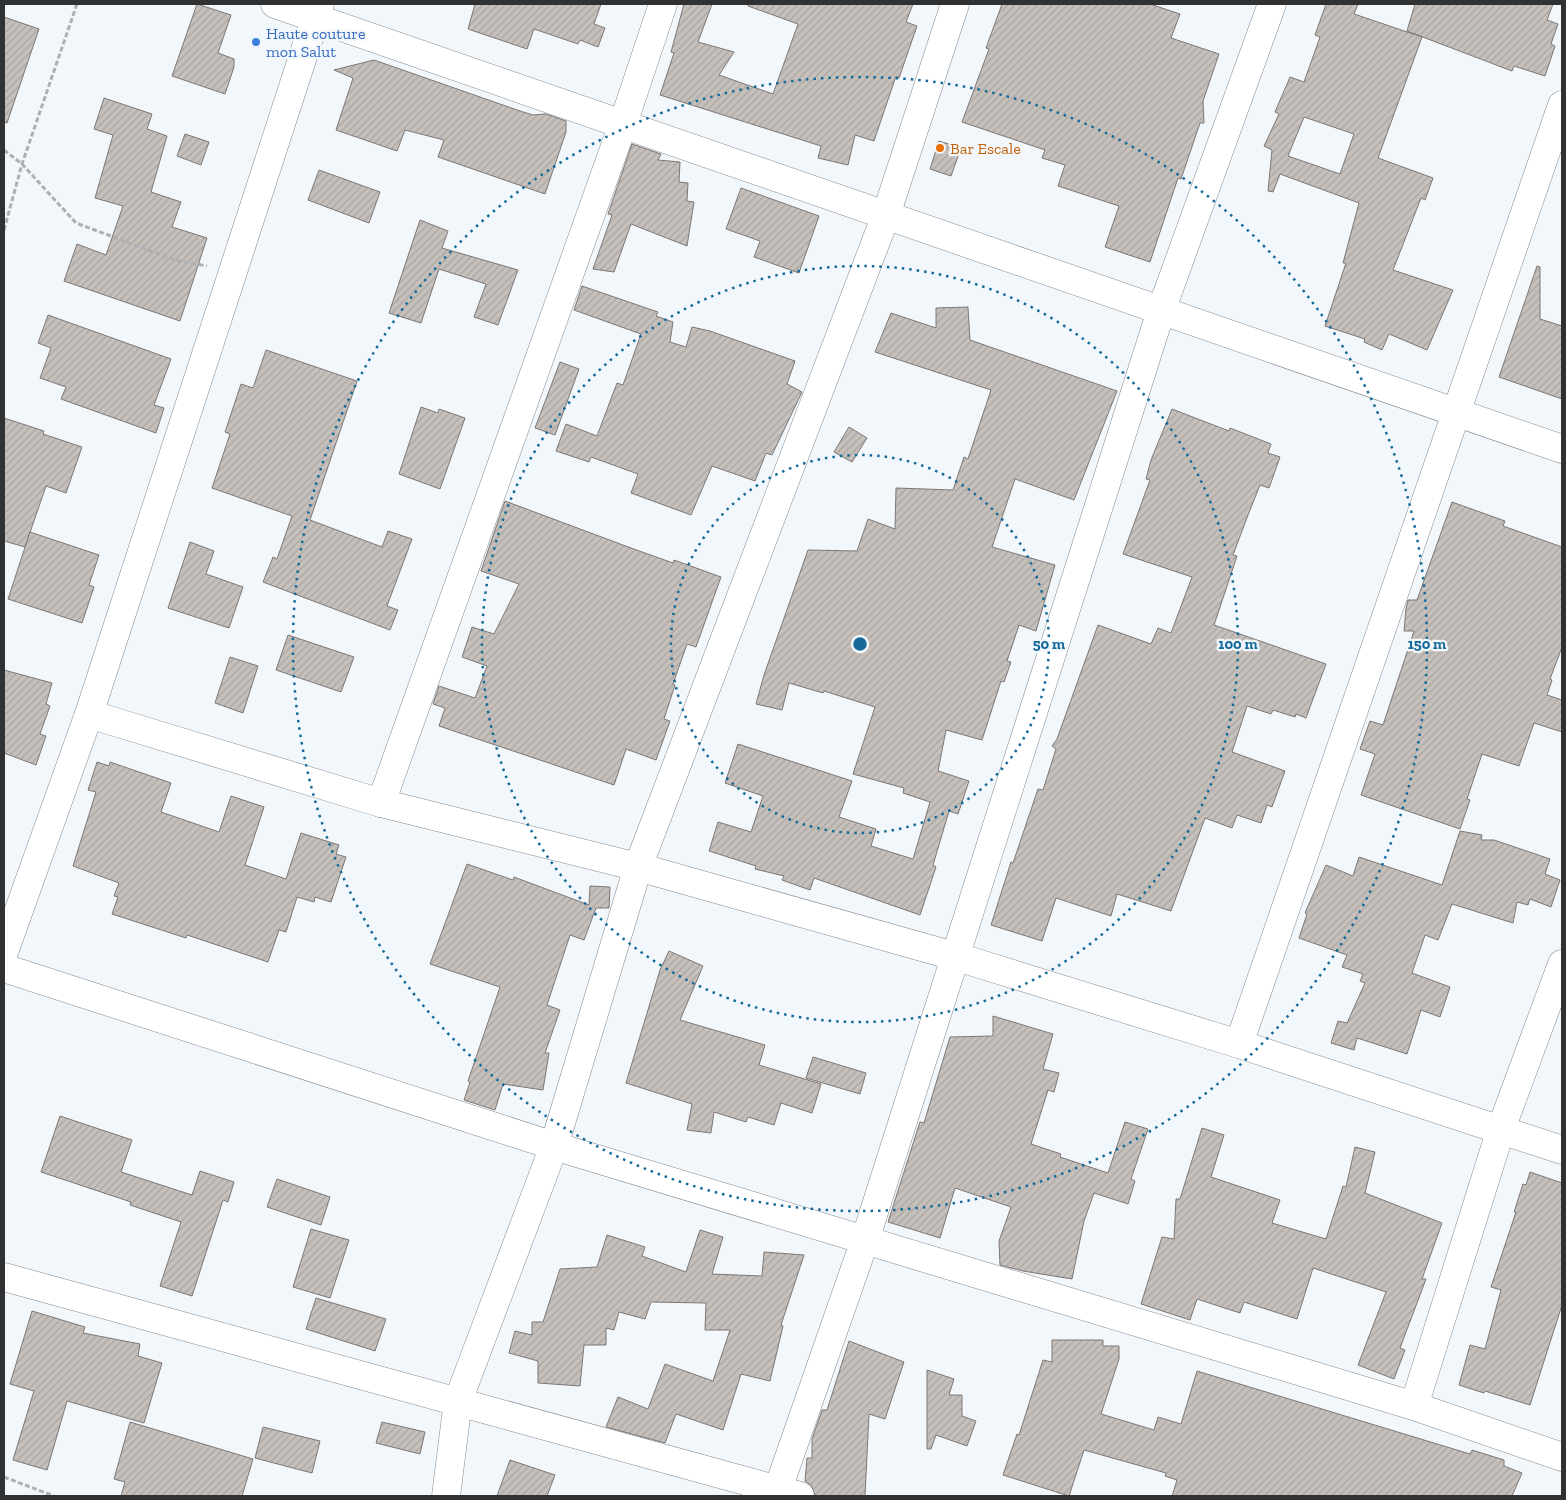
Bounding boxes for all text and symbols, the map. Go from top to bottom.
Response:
place label: Haute couture mon Salut [266,24,365,61]
marker: Haute couture mon Salut [250,36,262,48]
place label: Bar Escale [950,139,1021,158]
marker: Bar Escale [934,142,946,154]
centre of rings [851,635,869,653]
text: 50 m [1033,635,1065,653]
text: 100 m [1218,635,1258,653]
text: 150 m [1408,635,1446,653]

